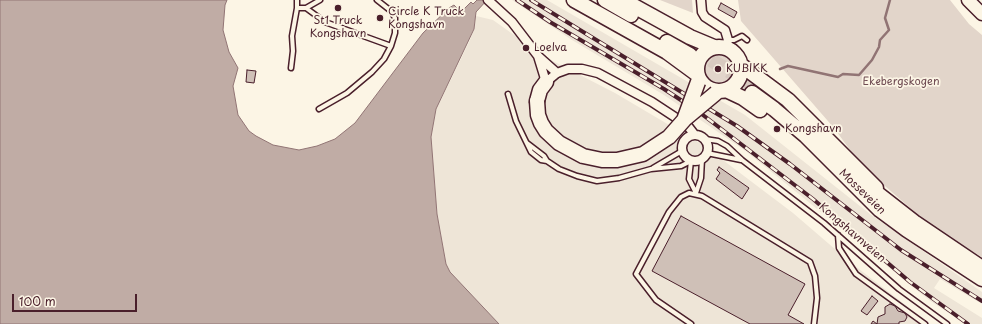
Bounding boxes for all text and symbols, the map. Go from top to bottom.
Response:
marker: St1 Truck Kongshavn [333,3,343,13]
place label: Circle K Truck Kongshavn [388,5,464,31]
marker: Circle K Truck Kongshavn [375,13,385,23]
place label: St1 Truck Kongshavn [310,14,366,40]
place label: Loelva [534,41,567,55]
marker: Loelva [521,43,531,53]
place label: KUBIKK [726,62,768,76]
marker: KUBIKK [713,64,723,74]
park label: Ekebergskogen [863,75,939,89]
place label: Kongshavn [785,122,842,136]
marker: Kongshavn [772,124,782,134]
street label: Mosseveien [836,167,888,217]
street label: Kongshavnveien [816,200,888,266]
scale bar [14,286,139,312]
text: 100 m [19,292,56,310]

